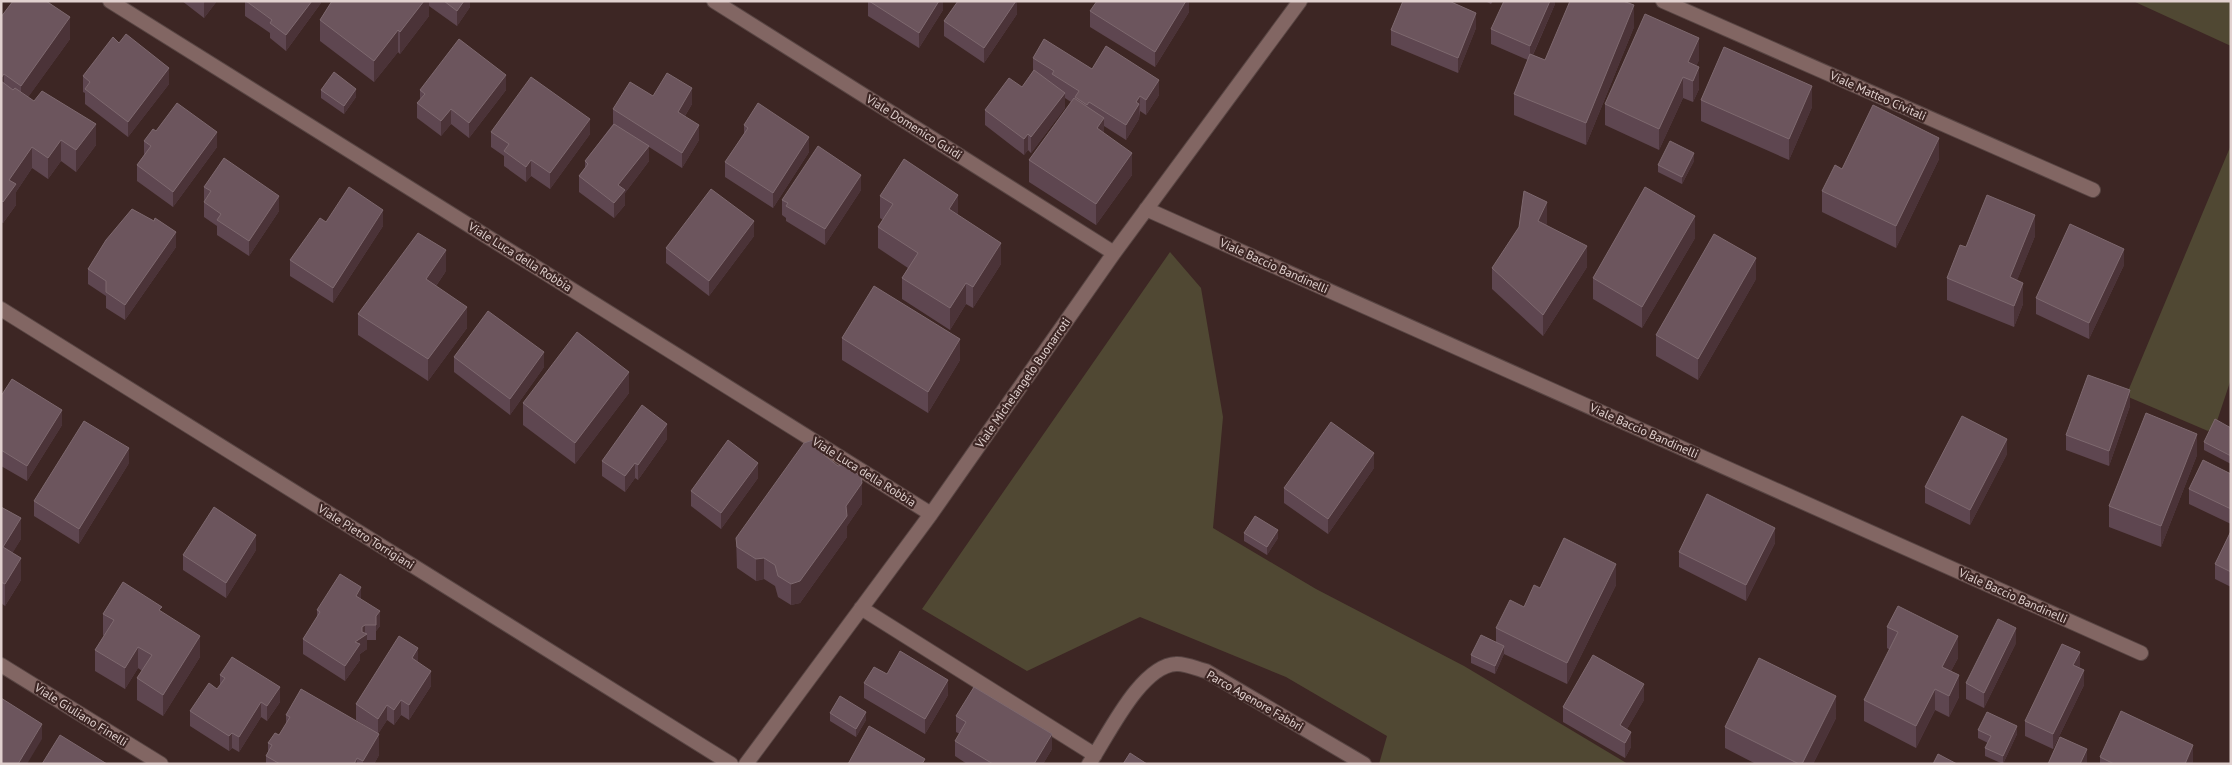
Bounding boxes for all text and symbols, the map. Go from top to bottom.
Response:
street label: Viale Matteo Civitali [1827,67,1929,123]
street label: Viale Domenico Guidi [863,90,965,162]
street label: Viale Luca della Robbia [465,218,575,295]
street label: Viale Baccio Bandinelli [1217,234,1331,296]
street label: Viale Michelangelo Buonarroti [971,315,1073,452]
street label: Viale Baccio Bandinelli [1587,399,1701,461]
street label: Viale Luca della Robbia [809,433,919,510]
street label: Viale Pietro Torrigiani [315,500,417,572]
street label: Viale Baccio Bandinelli [1956,564,2070,626]
street label: Parco Agenore Fabbri [1204,667,1306,734]
street label: Viale Giuliano Finelli [31,679,131,749]

